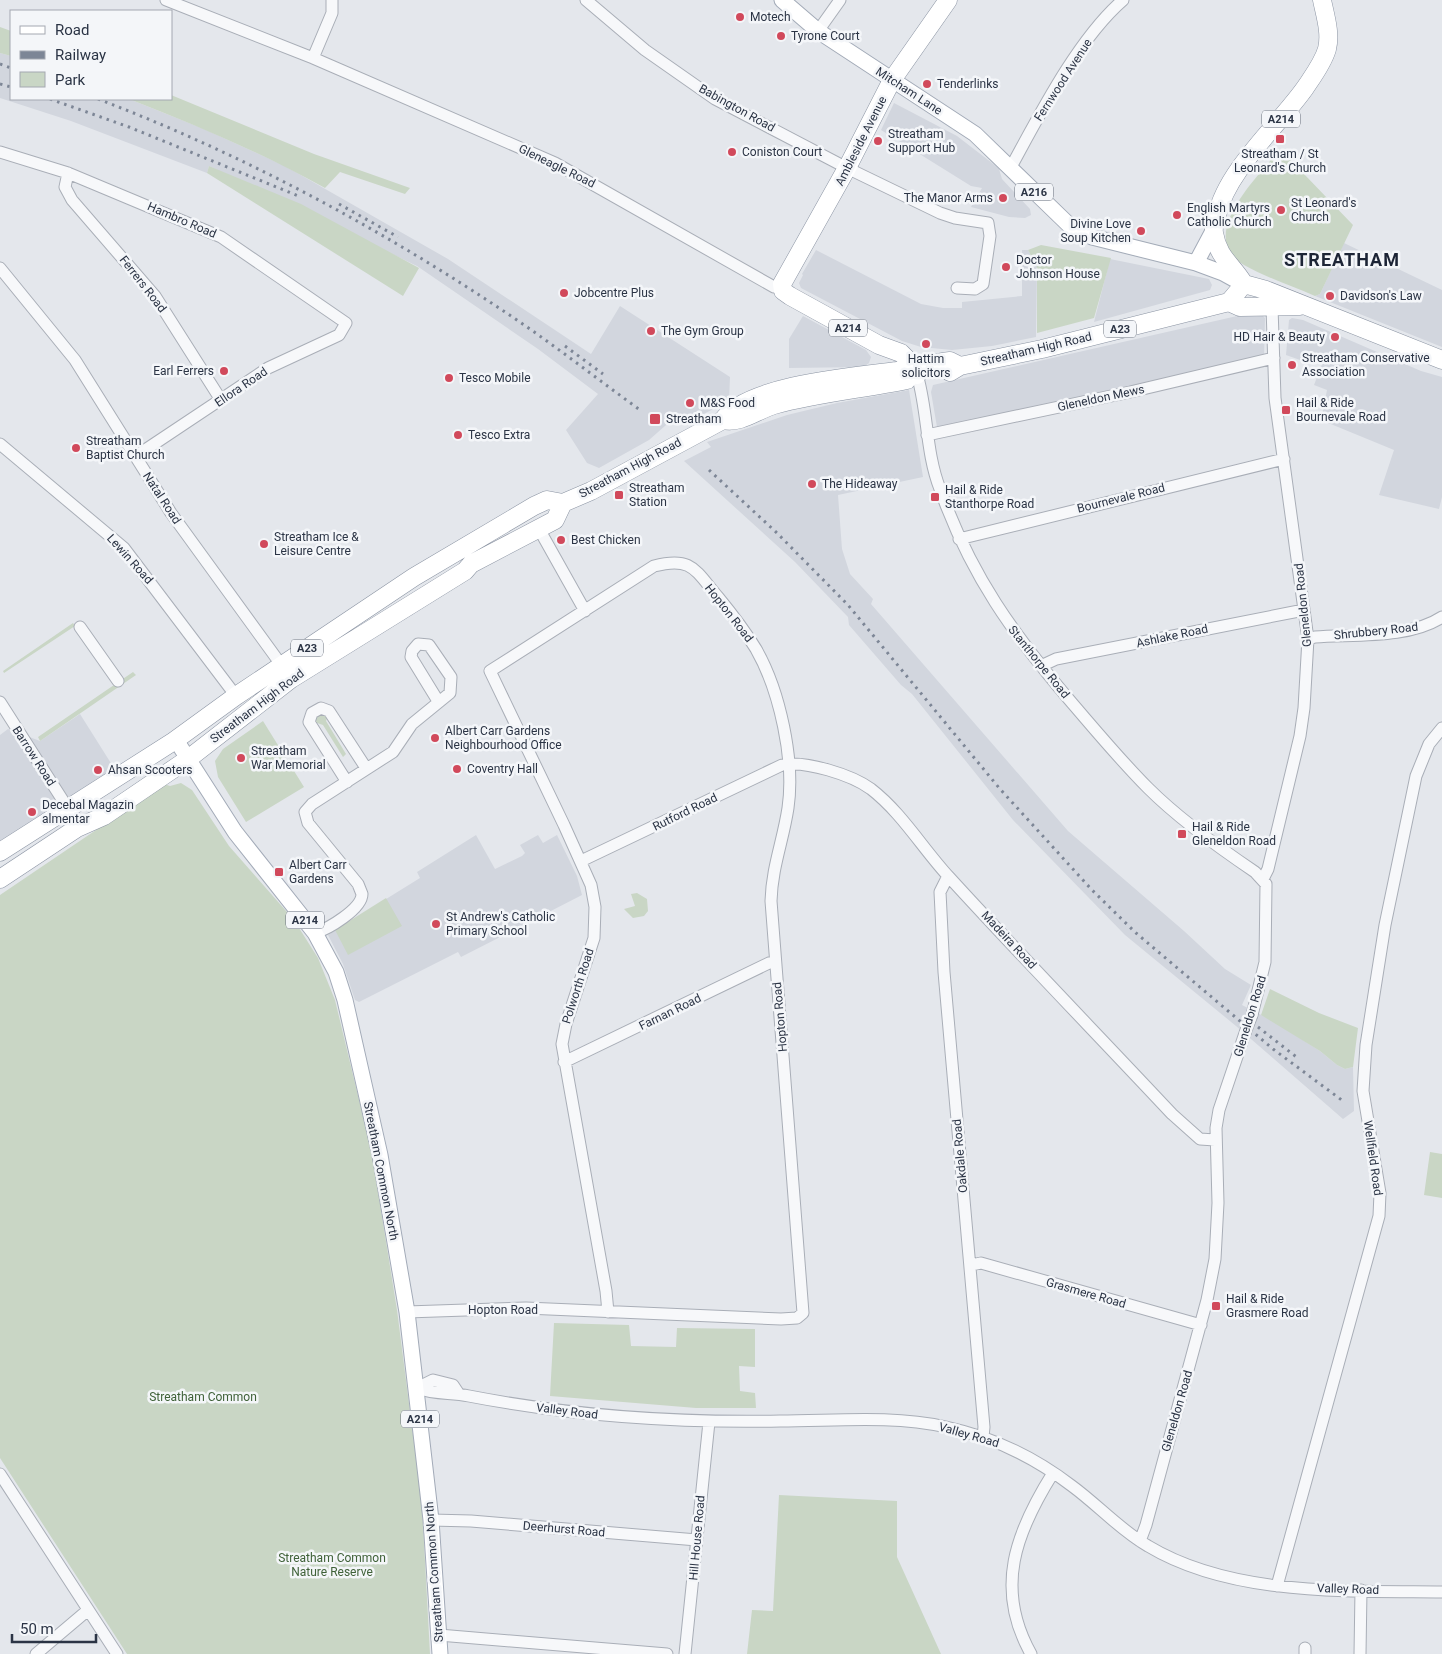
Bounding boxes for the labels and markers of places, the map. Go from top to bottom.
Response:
place label: Motech [750,10,791,24]
marker: Motech [734,11,746,23]
place label: Tyrone Court [791,29,860,43]
marker: Tyrone Court [775,30,787,42]
place label: Tenderlinks [937,77,999,91]
marker: Tenderlinks [921,78,933,90]
place label: Streatham Support Hub [888,127,955,155]
marker: Streatham / St Leonard's Church [1274,133,1286,145]
marker: Streatham Support Hub [872,135,884,147]
place label: Coniston Court [742,145,822,159]
marker: Coniston Court [726,146,738,158]
place label: Streatham / St Leonard's Church [1234,147,1326,175]
place label: The Manor Arms [904,191,993,205]
marker: The Manor Arms [997,192,1009,204]
place label: St Leonard's Church [1291,196,1356,224]
place label: English Martyrs Catholic Church [1187,201,1272,229]
marker: St Leonard's Church [1275,204,1287,216]
marker: English Martyrs Catholic Church [1171,209,1183,221]
place label: Divine Love Soup Kitchen [1060,217,1131,245]
marker: Divine Love Soup Kitchen [1135,225,1147,237]
place label: Doctor Johnson House [1016,253,1100,281]
marker: Doctor Johnson House [1000,261,1012,273]
place label: Jobcentre Plus [574,286,654,300]
marker: Jobcentre Plus [558,287,570,299]
place label: Davidson's Law [1340,289,1422,303]
marker: Davidson's Law [1324,290,1336,302]
place label: The Gym Group [661,324,744,338]
marker: The Gym Group [645,325,657,337]
place label: HD Hair & Beauty [1234,330,1325,344]
marker: HD Hair & Beauty [1329,331,1341,343]
marker: Hattim solicitors [920,338,932,350]
place label: Streatham Conservative Association [1302,351,1430,379]
place label: Hattim solicitors [902,352,950,380]
marker: Streatham Conservative Association [1286,359,1298,371]
place label: Earl Ferrers [153,364,214,378]
marker: Earl Ferrers [218,365,230,377]
place label: Tesco Mobile [459,371,531,385]
marker: Tesco Mobile [443,372,455,384]
place label: M&S Food [700,396,755,410]
place label: Hail & Ride Bournevale Road [1296,396,1386,424]
marker: M&S Food [684,397,696,409]
marker: Hail & Ride Bournevale Road [1280,404,1292,416]
marker: Streatham [648,412,662,426]
place label: Streatham [666,412,721,426]
place label: Tesco Extra [468,428,530,442]
marker: Tesco Extra [452,429,464,441]
place label: Streatham Baptist Church [86,434,165,462]
marker: Streatham Baptist Church [70,442,82,454]
place label: The Hideaway [822,477,898,491]
marker: The Hideaway [806,478,818,490]
place label: Streatham Station [629,481,684,509]
place label: Hail & Ride Stanthorpe Road [945,483,1034,511]
marker: Streatham Station [613,489,625,501]
marker: Hail & Ride Stanthorpe Road [929,491,941,503]
place label: Streatham Ice & Leisure Centre [274,530,359,558]
place label: Best Chicken [571,533,641,547]
marker: Best Chicken [555,534,567,546]
marker: Streatham Ice & Leisure Centre [258,538,270,550]
place label: Albert Carr Gardens Neighbourhood Office [445,724,562,752]
marker: Albert Carr Gardens Neighbourhood Office [429,732,441,744]
place label: Streatham War Memorial [251,744,326,772]
marker: Streatham War Memorial [235,752,247,764]
place label: Coventry Hall [467,762,538,776]
place label: Ahsan Scooters [108,763,192,777]
marker: Coventry Hall [451,763,463,775]
marker: Ahsan Scooters [92,764,104,776]
place label: Decebal Magazin almentar [42,798,134,826]
marker: Decebal Magazin almentar [26,806,38,818]
place label: Hail & Ride Gleneldon Road [1192,820,1276,848]
marker: Hail & Ride Gleneldon Road [1176,828,1188,840]
place label: Albert Carr Gardens [289,858,347,886]
marker: Albert Carr Gardens [273,866,285,878]
place label: St Andrew's Catholic Primary School [446,910,555,938]
marker: St Andrew's Catholic Primary School [430,918,442,930]
place label: Hail & Ride Grasmere Road [1226,1292,1308,1320]
marker: Hail & Ride Grasmere Road [1210,1300,1222,1312]

